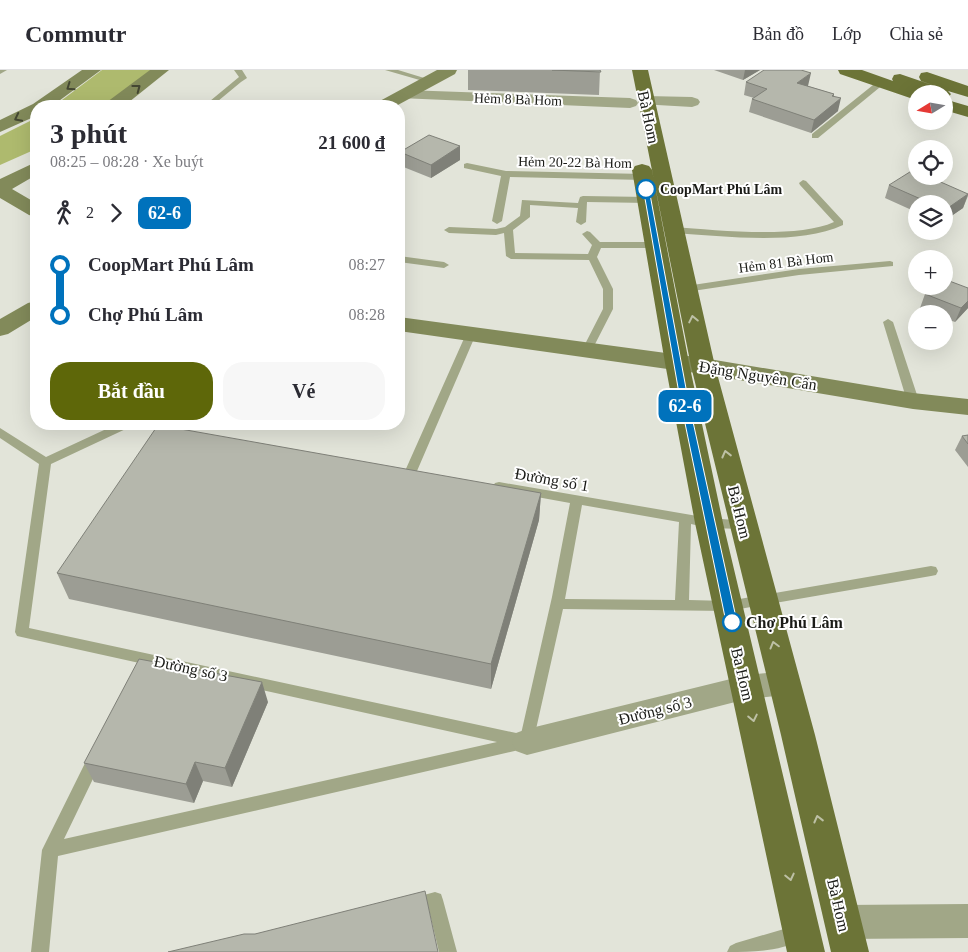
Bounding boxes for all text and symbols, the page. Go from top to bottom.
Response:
text: Commutr [25,21,126,47]
text: Bản đồ [752,24,804,44]
text: Lớp [832,24,862,44]
text: Chia sẻ [890,24,943,44]
one-way arrow [66,81,76,90]
one-way arrow [131,85,141,94]
north arrow [908,85,952,130]
map controls [908,85,953,350]
street label: Bà Hom [635,89,663,146]
street label: Hẻm 8 Bà Hom [474,90,562,109]
one-way arrow [15,112,24,122]
text: 3 phút [50,118,127,149]
text: 21 600 ₫ [318,132,385,153]
button: locate [908,140,953,185]
text: 08:25 – 08:28 · Xe buýt [50,153,203,170]
street label: Hẻm 20-22 Bà Hom [518,154,632,171]
marker: CoopMart Phú Lâm [636,179,656,199]
place label: CoopMart Phú Lâm [660,182,782,197]
button: layers [908,195,953,240]
icon: walk [50,199,78,227]
icon: forward [102,199,130,227]
text: 62-6 [148,203,181,223]
text: 2 [86,204,94,221]
street label: Hẻm 81 Bà Hom [738,249,834,276]
button: + [908,250,953,295]
text: CoopMart Phú Lâm [88,254,254,275]
text: 08:27 [349,256,385,273]
text: Chợ Phú Lâm [88,304,203,325]
button: − [908,305,953,350]
text: 08:28 [349,306,385,323]
one-way arrow [688,314,699,323]
street label: Đặng Nguyên Cẩn [698,358,818,394]
button: Bắt đầu [50,362,213,420]
button: Vé [223,362,385,420]
line badge: 62-6 [650,390,720,422]
text: 62-6 [669,396,702,416]
one-way arrow [721,450,731,458]
street label: Đường số 1 [513,465,590,495]
street label: Bà Hom [725,484,754,541]
marker: Chợ Phú Lâm [722,612,742,632]
place label: Chợ Phú Lâm [746,614,844,632]
one-way arrow [770,641,780,649]
street label: Ba Hom [728,646,757,703]
street label: Đường số 3 [152,652,229,686]
street label: Đường số 3 [617,693,694,729]
one-way arrow [747,714,758,723]
one-way arrow [813,815,824,824]
one-way arrow [784,872,794,881]
street label: Bà Hom [824,877,853,934]

